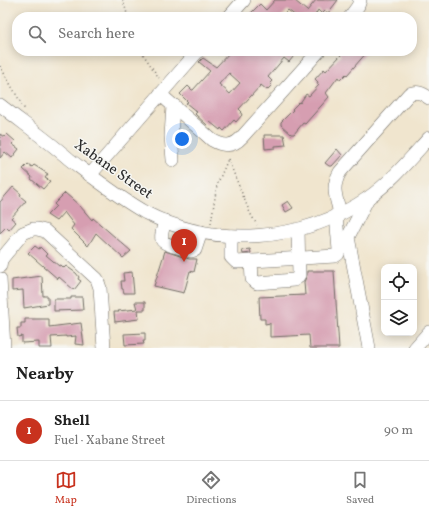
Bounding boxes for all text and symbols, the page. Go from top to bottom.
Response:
search box [12,12,417,56]
icon: search [26,23,48,45]
text: Search here [58,24,135,45]
your location [172,129,192,149]
street label: Xabane Street [69,135,157,205]
pin: 1 [171,229,197,262]
map controls [381,264,417,336]
button: locate [381,264,417,300]
button: layers [381,300,417,336]
text: Nearby [16,363,74,386]
text: Shell [54,411,90,432]
text: 1 [26,422,32,440]
text: 90 m [384,422,413,440]
text: Fuel · Xabane Street [54,432,165,450]
tab: Map [55,469,77,508]
tab: Directions [186,469,237,508]
tab: Saved [346,469,374,508]

